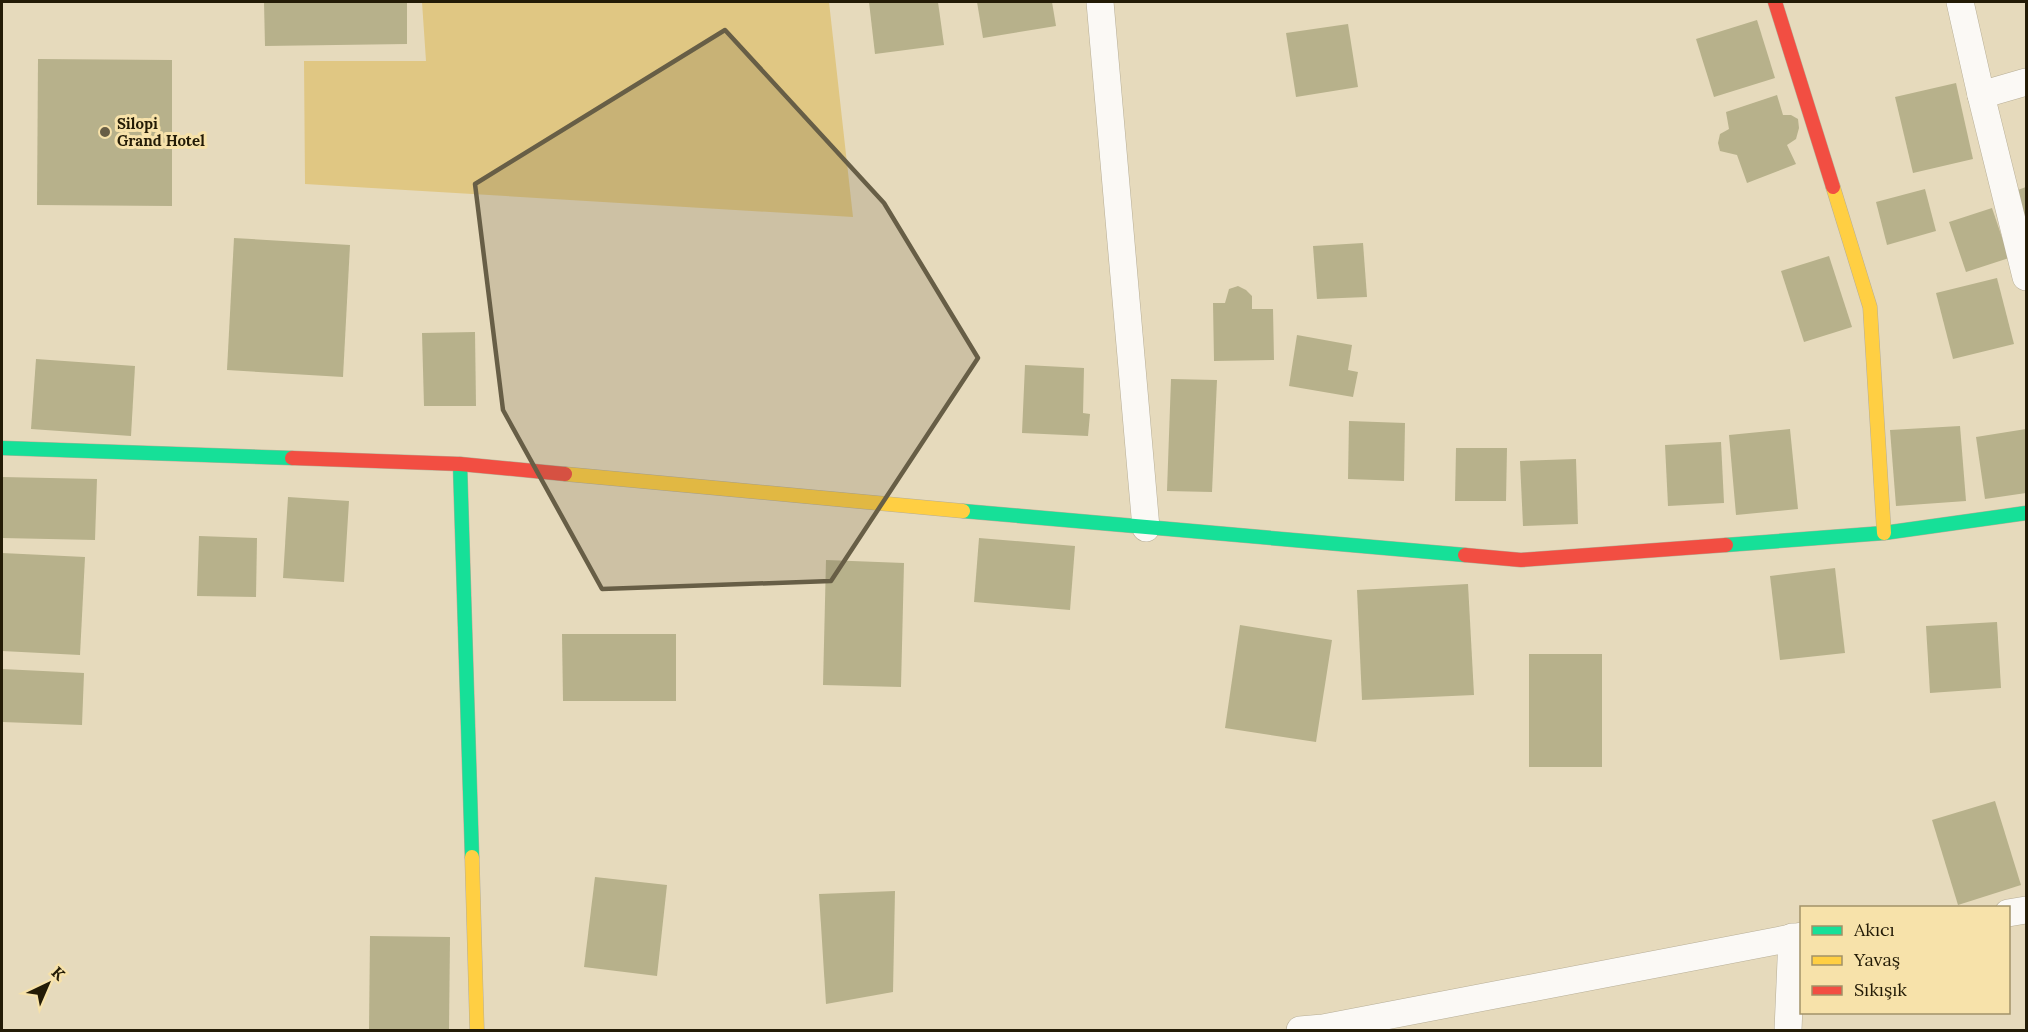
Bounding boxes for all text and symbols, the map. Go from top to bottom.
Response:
place label: Silopi Grand Hotel [117,114,205,150]
marker: Silopi Grand Hotel [98,125,112,139]
legend [1800,906,2010,1014]
text: Akıcı [1853,918,1895,941]
text: Yavaş [1853,948,1900,971]
north arrow [18,954,78,1014]
text: K [47,962,70,985]
text: Sıkışık [1854,978,1907,1001]

